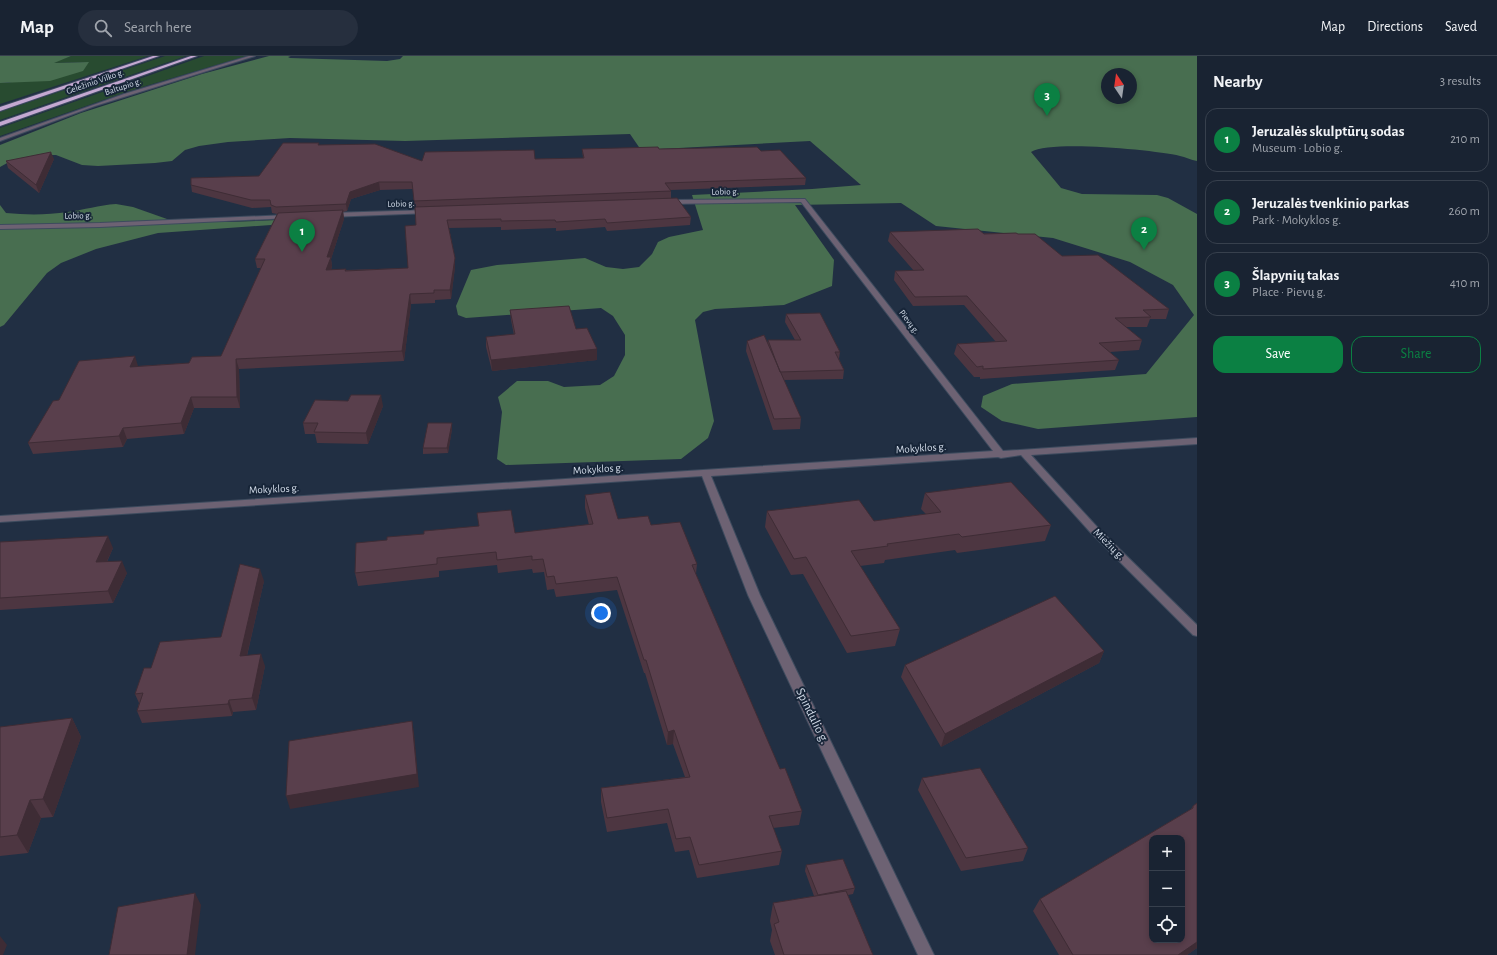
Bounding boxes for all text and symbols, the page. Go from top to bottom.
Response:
search box [78,10,358,46]
icon: search [92,17,114,39]
text: Map [20,18,54,37]
text: Search here [124,20,192,35]
text: Map [1321,20,1345,34]
text: Directions [1367,20,1423,34]
text: Saved [1445,20,1477,34]
street label: Geležinio Vilko g. [65,68,125,96]
north arrow [1101,68,1137,104]
text: Nearby [1213,73,1263,90]
text: 3 results [1440,75,1481,88]
street label: Baltupio g. [104,77,142,97]
pin: 3 [1034,83,1060,116]
text: Jeruzalės skulptūrų sodas [1252,124,1404,139]
text: 1 [1225,133,1229,146]
text: 210 m [1450,133,1480,146]
text: Museum · Lobio g. [1252,142,1343,155]
street label: Lobio g. [711,187,739,197]
text: Jeruzalės tvenkinio parkas [1252,196,1409,211]
street label: Lobio g. [387,199,415,209]
text: 2 [1224,205,1230,218]
text: 260 m [1449,205,1480,218]
street label: Lobio g. [64,211,92,221]
text: Park · Mokyklos g. [1252,214,1341,227]
pin: 2 [1131,217,1157,250]
pin: 1 [289,219,315,252]
text: Šlapynių takas [1252,268,1339,283]
text: 3 [1224,277,1230,290]
text: 410 m [1450,277,1480,290]
text: Place · Pievų g. [1252,286,1326,299]
street label: Pievų g. [897,308,921,336]
button: Save [1213,336,1343,373]
button: Share [1351,336,1481,373]
street label: Mokyklos g. [895,441,947,455]
street label: Mokyklos g. [572,462,624,476]
street label: Mokyklos g. [249,482,299,496]
street label: Miežių g. [1091,526,1127,562]
your location [591,603,611,623]
street label: Spindulio g. [793,686,831,746]
map controls [1149,835,1185,943]
button: + [1149,835,1185,871]
button: − [1149,871,1185,907]
button: locate [1149,907,1185,943]

